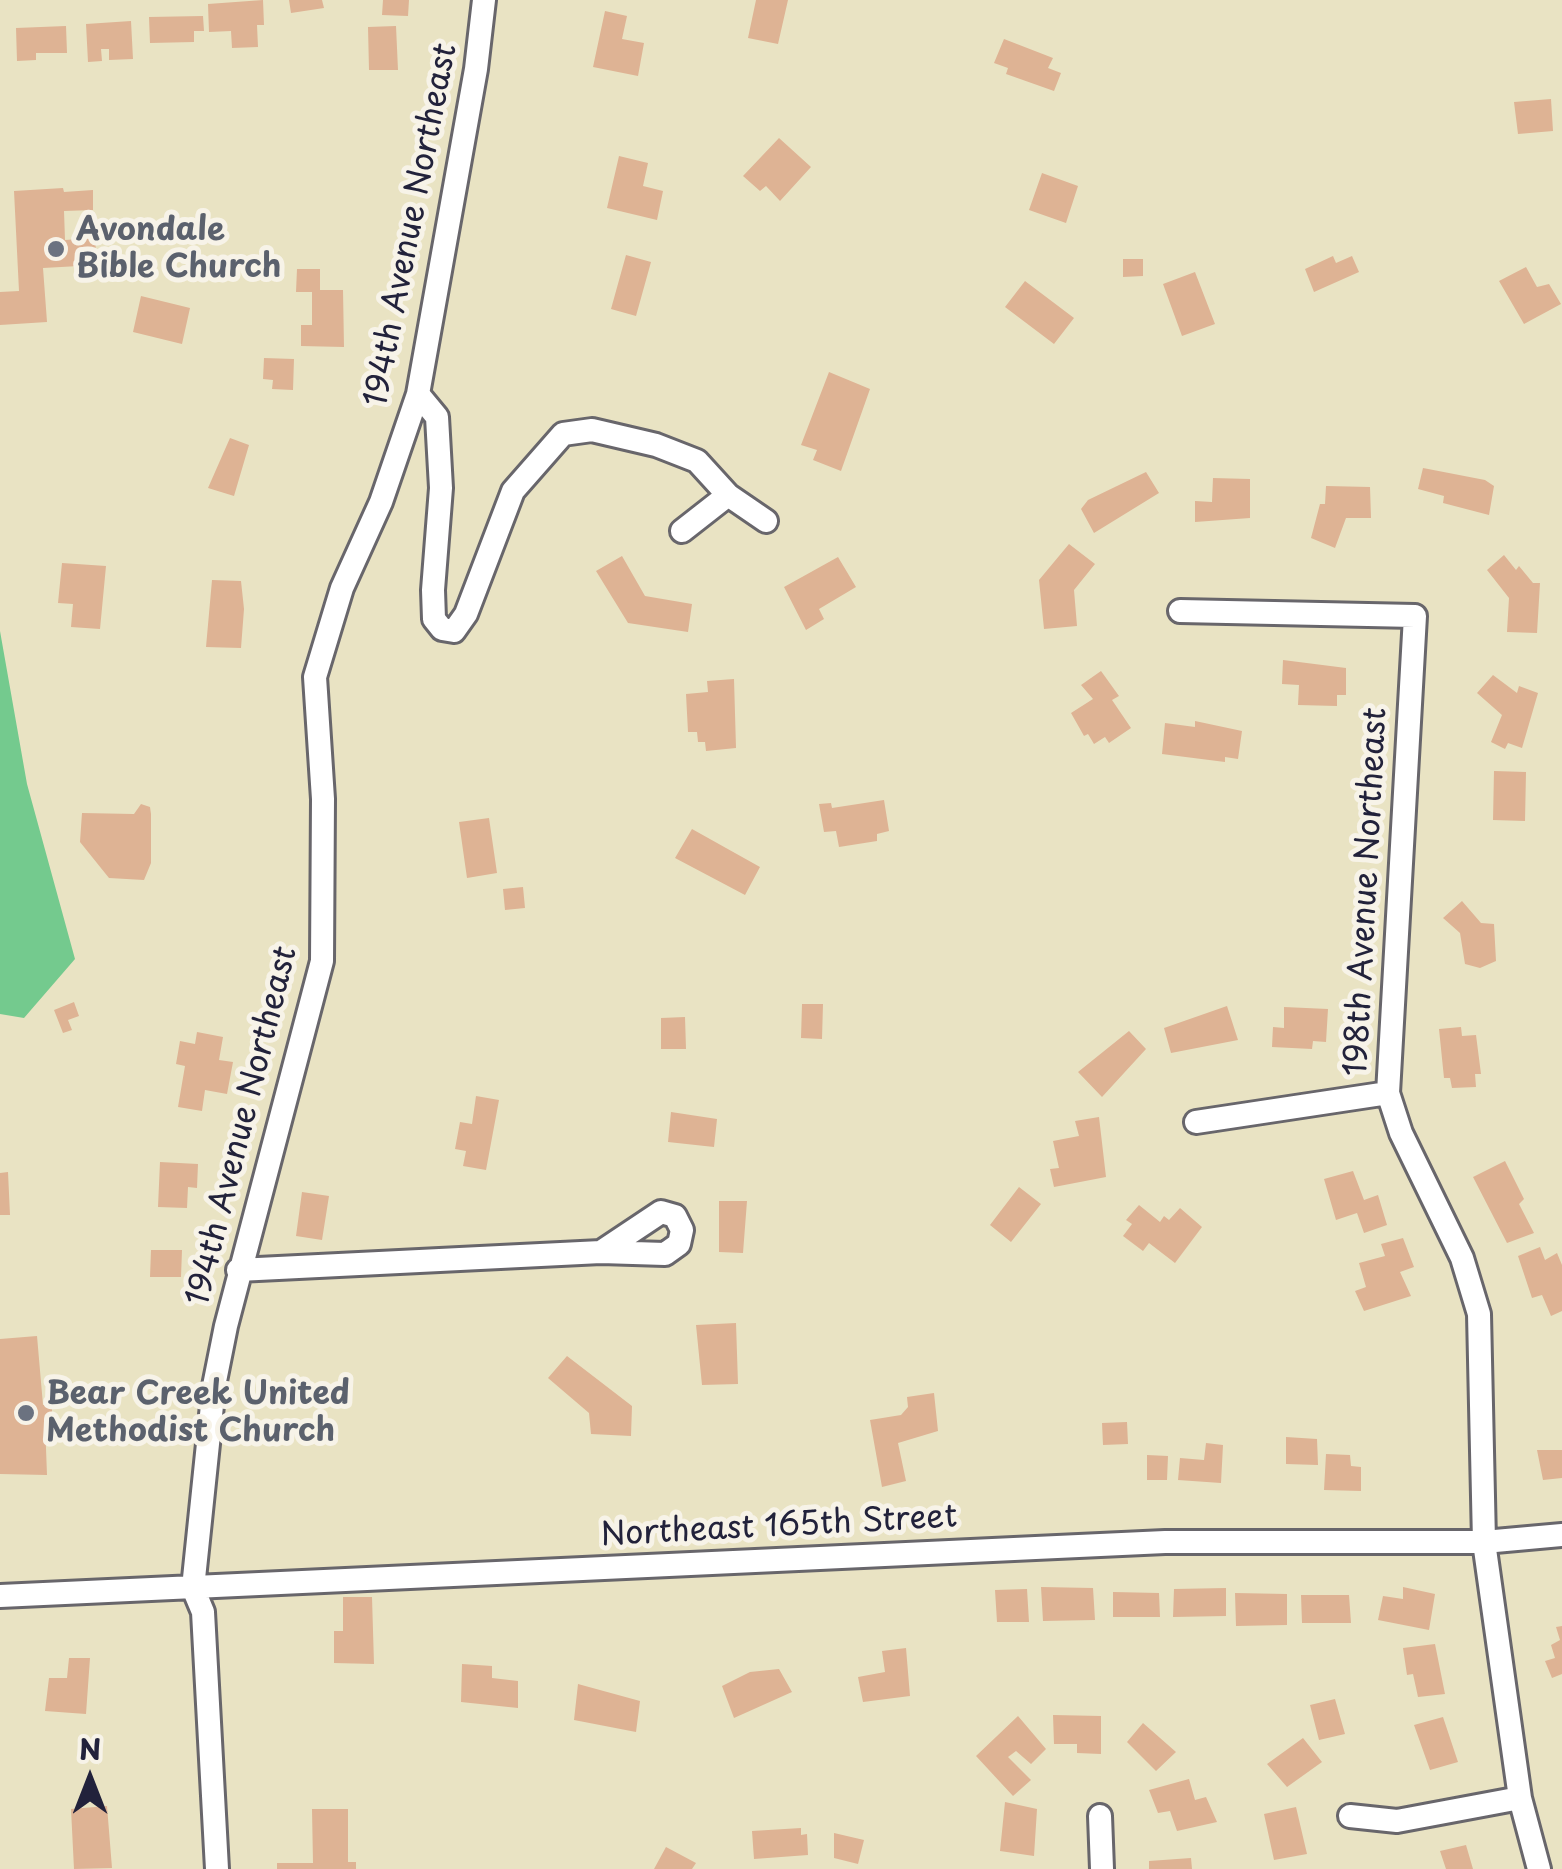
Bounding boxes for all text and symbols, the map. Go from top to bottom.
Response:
street label: 194th Avenue Northeast [358,40,466,410]
place label: Avondale Bible Church [76,212,281,287]
marker: Avondale Bible Church [45,238,67,260]
street label: 198th Avenue Northeast [1338,707,1396,1077]
street label: 194th Avenue Northeast [180,942,306,1310]
place label: Bear Creek United Methodist Church [46,1376,350,1451]
marker: Bear Creek United Methodist Church [15,1402,37,1424]
street label: Northeast 165th Street [600,1498,958,1556]
text: N [79,1727,101,1770]
north arrow [40,1729,140,1829]

